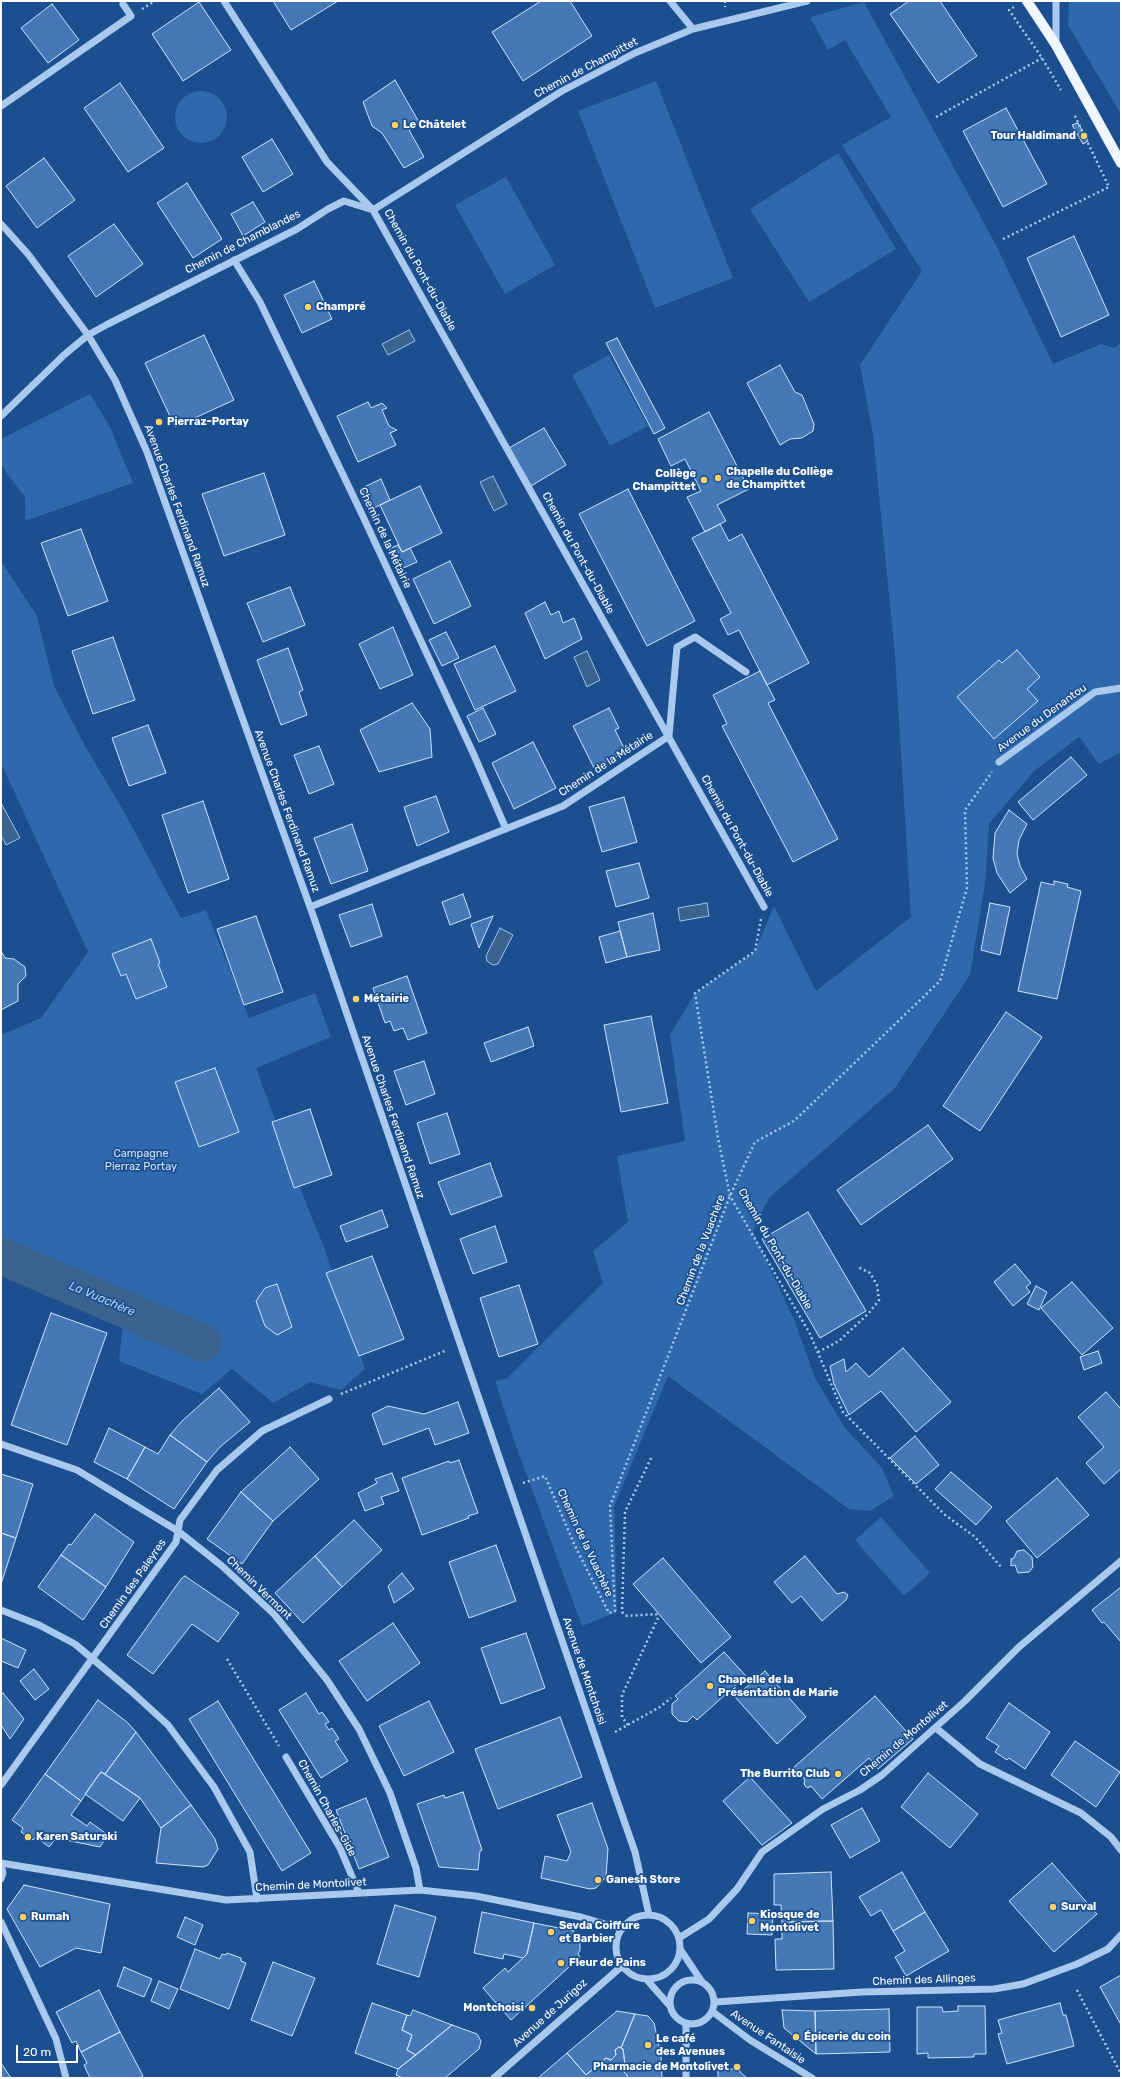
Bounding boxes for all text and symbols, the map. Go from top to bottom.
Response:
street label: Chemin de Champittet [532,35,640,101]
place label: Le Châtelet [403,118,466,132]
marker: Le Châtelet [390,120,400,130]
place label: Tour Haldimand [990,129,1076,143]
marker: Tour Haldimand [1079,131,1089,141]
street label: Chemin de Chamblandes [183,207,303,277]
street label: Chemin du Pont-du-Diable [381,207,459,333]
place label: Champré [316,300,366,314]
marker: Champré [303,302,313,312]
place label: Pierraz-Portay [167,415,249,429]
marker: Pierraz-Portay [154,417,164,427]
street label: Avenue Charles Ferdinand Ramuz [141,423,213,589]
place label: Chapelle du Collège de Champittet [726,465,833,491]
place label: Collège Champittet [633,467,696,493]
marker: Chapelle du Collège de Champittet [713,473,723,483]
marker: Collège Champittet [699,475,709,485]
street label: Chemin de la Métairie [356,485,414,591]
street label: Chemin du Pont-du-Diable [539,490,617,616]
street label: Avenue du Denantou [995,681,1089,755]
street label: Avenue Charles Ferdinand Ramuz [251,728,323,894]
street label: Chemin de la Métairie [556,729,656,799]
street label: Chemin du Pont-du-Diable [698,773,776,899]
place label: Métairie [364,992,409,1006]
marker: Métairie [351,994,361,1004]
street label: Avenue Charles Ferdinand Ramuz [359,1033,427,1201]
park label: Campagne Pierraz Portay [105,1147,177,1173]
street label: Chemin du Pont-du-Diable [735,1186,815,1312]
street label: Chemin de la Vuachère [674,1193,728,1307]
water label: La Vuachère [67,1279,137,1319]
street label: Chemin de la Vuachère [554,1487,616,1599]
street label: Chemin des Paleyres [97,1537,169,1631]
street label: Chemin Vermont [224,1553,294,1623]
street label: Avenue de Montchoisi [559,1616,609,1726]
place label: Chapelle de la Présentation de Marie [718,1673,839,1699]
marker: Chapelle de la Présentation de Marie [705,1681,715,1691]
street label: Chemin de Montolivet [857,1698,951,1780]
street label: Chemin Charles-Gide [295,1757,359,1859]
place label: The Burrito Club [740,1767,830,1781]
marker: The Burrito Club [833,1769,843,1779]
place label: Karen Saturski [36,1830,117,1844]
marker: Karen Saturski [23,1832,33,1842]
place label: Ganesh Store [606,1873,680,1887]
street label: Chemin de Montolivet [255,1875,367,1895]
marker: Ganesh Store [593,1875,603,1885]
place label: Surval [1061,1900,1096,1914]
marker: Surval [1048,1902,1058,1912]
place label: Kiosque de Montolivet [760,1908,820,1934]
place label: Rumah [31,1910,69,1924]
marker: Rumah [18,1912,28,1922]
marker: Kiosque de Montolivet [747,1916,757,1926]
place label: Sevda Coiffure et Barbier [559,1919,640,1945]
marker: Sevda Coiffure et Barbier [546,1927,556,1937]
place label: Fleur de Pains [569,1956,646,1970]
marker: Fleur de Pains [556,1958,566,1968]
street label: Chemin des Allinges [872,1972,976,1988]
street label: Avenue de Jurigoz [510,1976,590,2050]
place label: Montchoisi [463,2001,524,2015]
marker: Montchoisi [527,2003,537,2013]
street label: Avenue Fantaisie [728,2007,808,2067]
place label: Épicerie du coin [804,2030,891,2044]
place label: Le café des Avenues [656,2032,725,2058]
marker: Épicerie du coin [791,2032,801,2042]
scale bar [18,2037,80,2063]
marker: Le café des Avenues [643,2040,653,2050]
text: 20 m [23,2045,51,2059]
place label: Pharmacie de Montolivet [593,2060,729,2074]
marker: Pharmacie de Montolivet [732,2062,742,2072]

